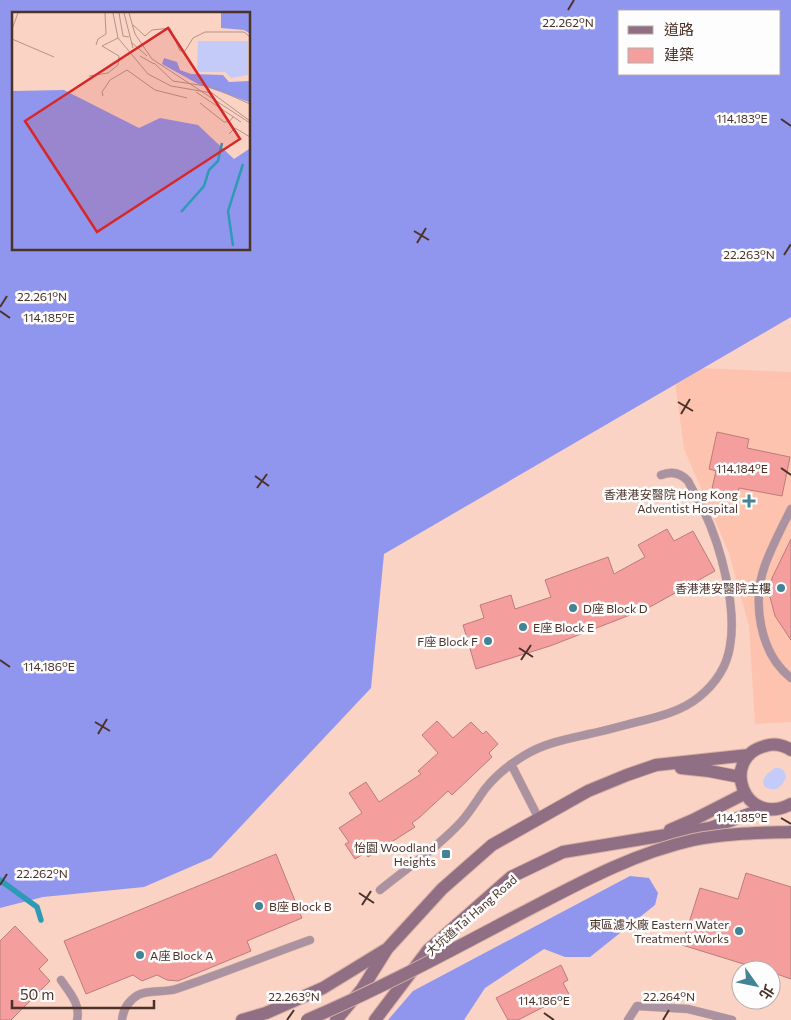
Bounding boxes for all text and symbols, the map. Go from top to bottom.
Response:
legend [618,10,781,75]
inset map [12,12,250,250]
text: 22.262°N [542,15,594,29]
text: 道路 [664,20,694,38]
text: 建築 [664,45,694,63]
text: 114.183°E [716,111,768,125]
text: 22.263°N [723,247,775,261]
text: 22.261°N [17,289,67,303]
text: 114.185°E [23,310,75,324]
text: 114.184°E [716,461,768,475]
place label: 香港港安醫院 Hong Kong Adventist Hospital [604,487,738,515]
marker: 香港港安醫院 Hong Kong Adventist Hospital [742,494,756,508]
place label: 香港港安醫院主樓 [675,581,771,595]
marker: 香港港安醫院主樓 [775,582,787,594]
place label: D座 Block D [583,601,648,615]
marker: D座 Block D [567,602,579,614]
place label: E座 Block E [533,620,594,634]
marker: E座 Block E [517,621,529,633]
place label: F座 Block F [417,634,478,648]
marker: F座 Block F [482,635,494,647]
text: 114.186°E [23,659,75,673]
text: 114.185°E [716,810,768,824]
place label: 怡園 Woodland Heights [354,840,436,868]
marker: 怡園 Woodland Heights [440,848,452,860]
text: 22.262°N [16,866,68,880]
street label: 大坑道 Tai Hang Road [423,872,519,958]
place label: B座 Block B [269,899,332,913]
marker: B座 Block B [253,900,265,912]
place label: 東區濾水廠 Eastern Water Treatment Works [589,917,729,945]
marker: 東區濾水廠 Eastern Water Treatment Works [733,925,745,937]
place label: A座 Block A [150,948,214,962]
marker: A座 Block A [134,949,146,961]
north arrow [731,960,781,1010]
scale bar [12,978,155,1010]
text: 北 [756,982,778,1003]
text: 50 m [20,985,54,1003]
text: 22.263°N [268,989,320,1003]
text: 22.264°N [643,989,695,1003]
text: 114.186°E [518,993,570,1007]

